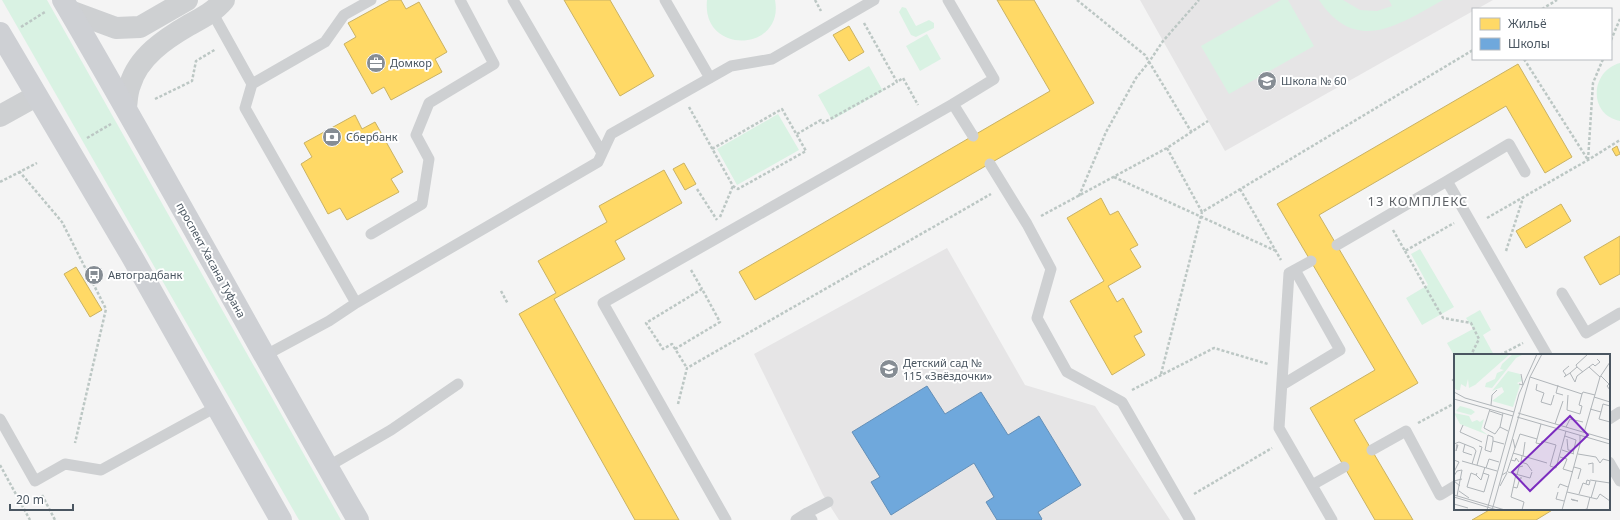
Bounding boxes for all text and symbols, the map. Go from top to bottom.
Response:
legend [1472,8,1612,60]
text: Жильё [1508,15,1547,32]
text: Школы [1508,35,1550,52]
office icon: Домкор [365,52,387,74]
place label: Домкор [390,55,432,70]
school or university icon: Школа № 60 [1256,70,1278,92]
place label: Школа № 60 [1281,73,1347,88]
bank icon: Сбербанк [321,126,343,148]
place label: Сбербанк [346,129,398,144]
district label: 13 КОМПЛЕКС [1368,192,1468,210]
street label: проспект Хасана Туфана [173,199,249,320]
bus stop icon: Автоградбанк [83,264,105,286]
place label: Автоградбанк [108,267,182,282]
inset map [1454,354,1610,510]
place label: Детский сад № 115 «Звёздочки» [903,355,993,383]
school or university icon: Детский сад № 115 «Звёздочки» [878,358,900,380]
scale bar [10,486,73,512]
text: 20 m [16,491,44,508]

